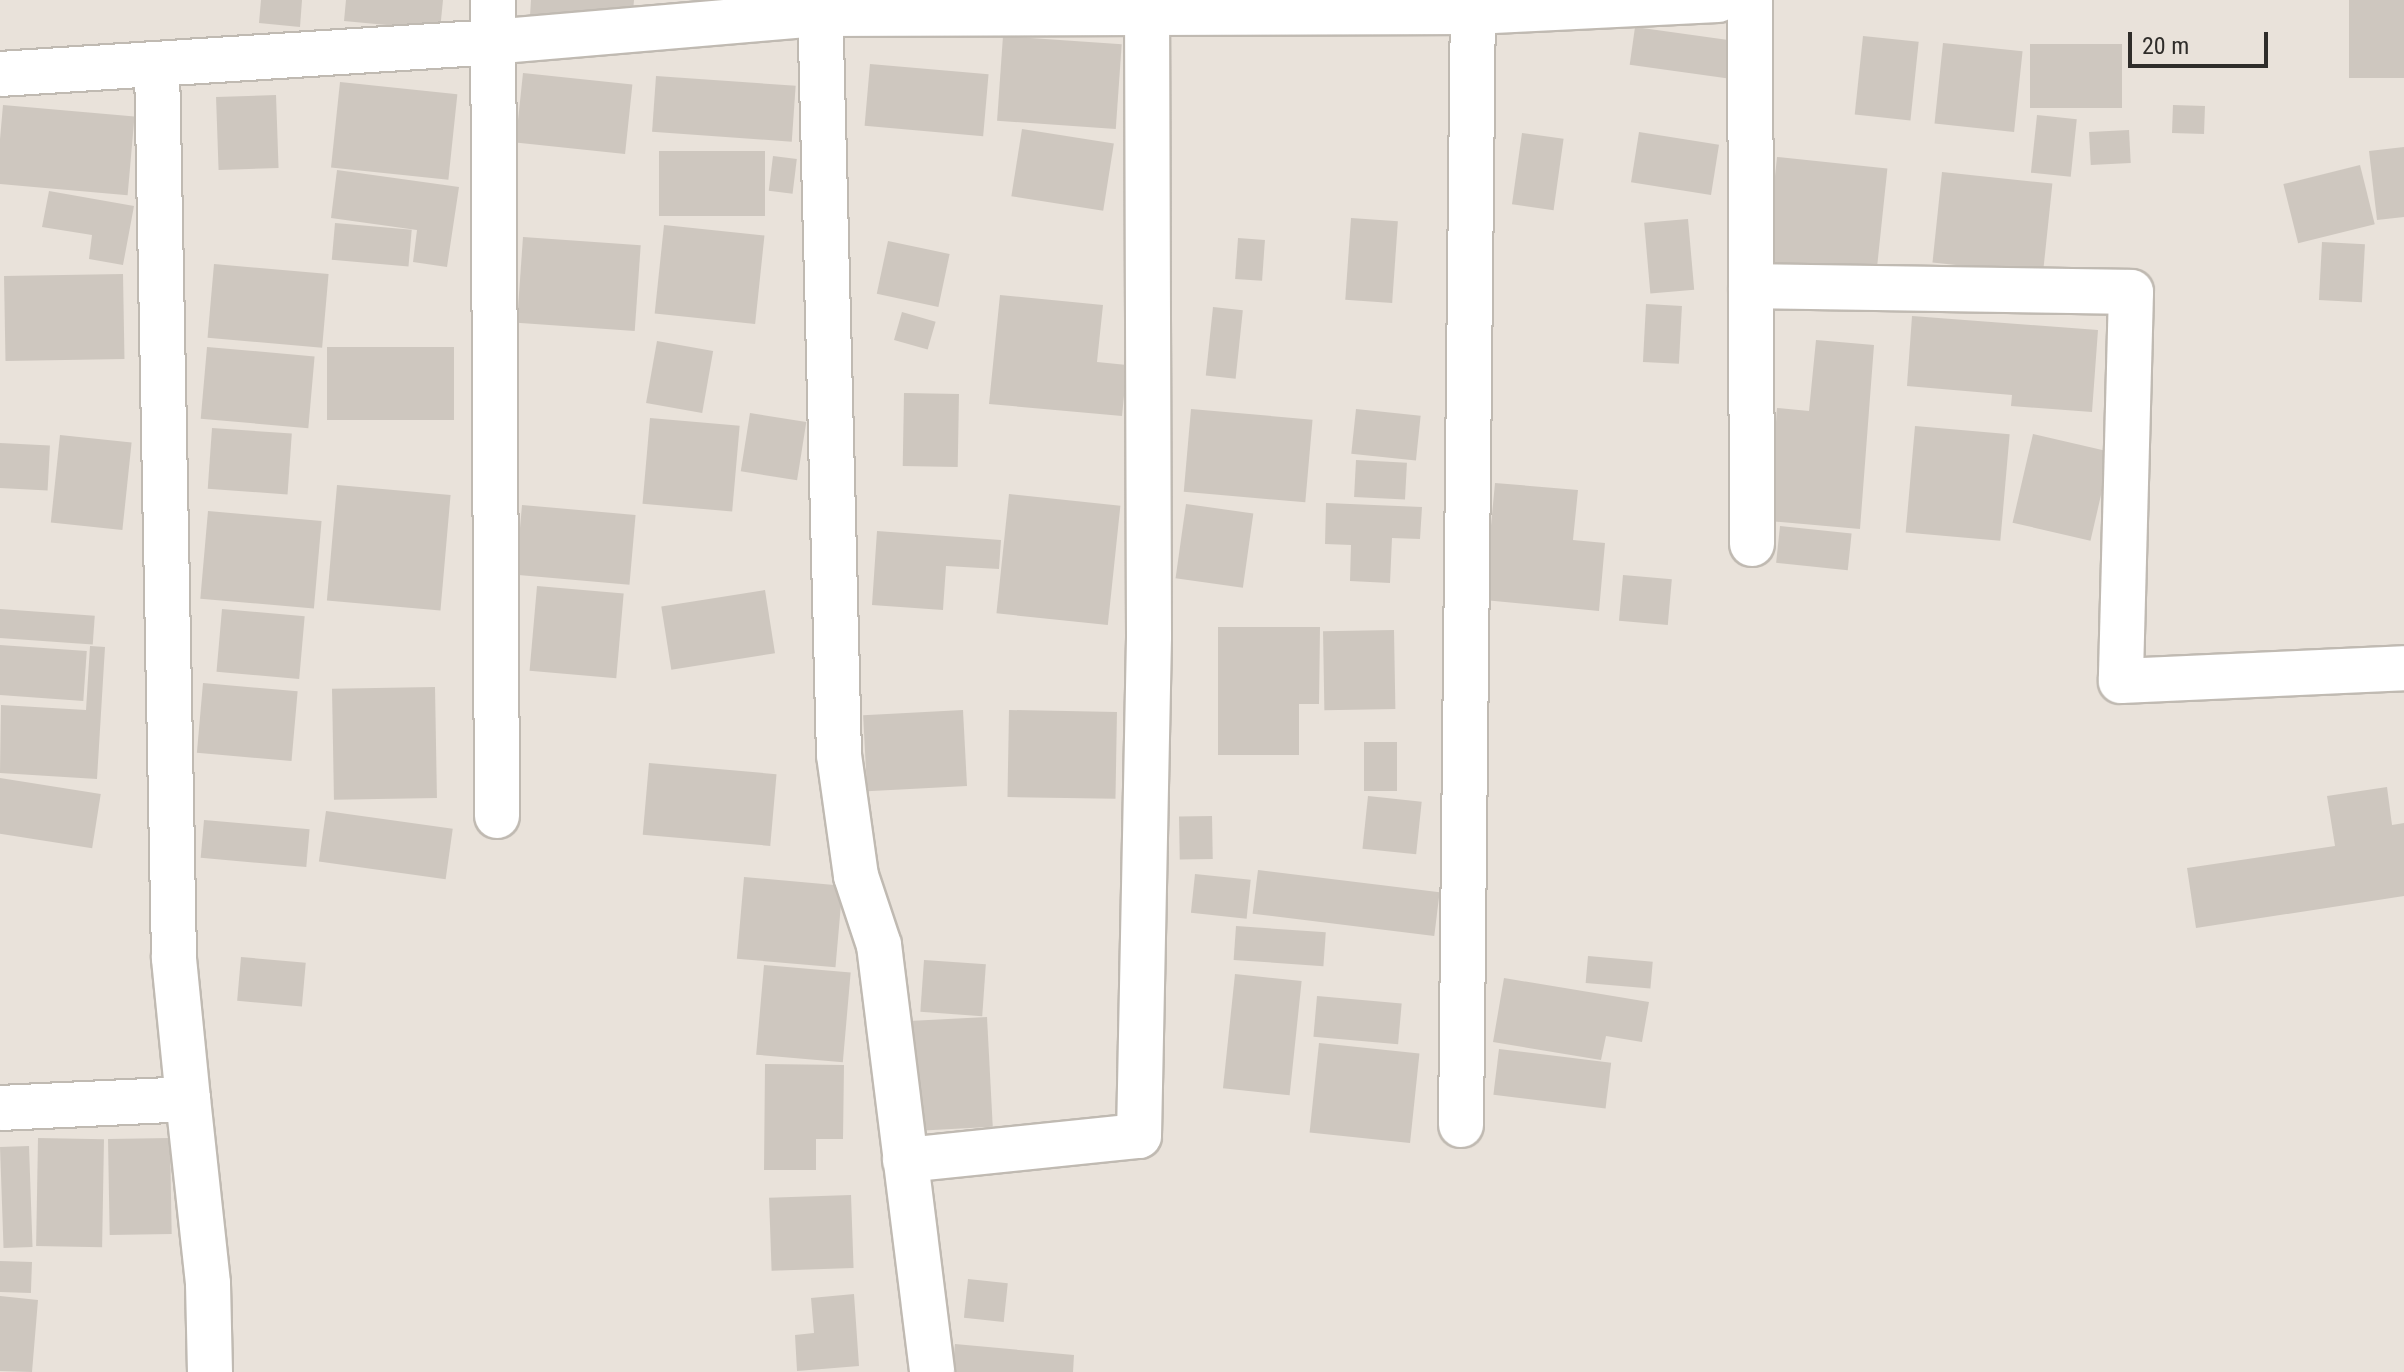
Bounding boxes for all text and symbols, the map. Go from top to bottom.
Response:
scale bar [2132,16,2272,66]
text: 20 m [2142,32,2189,60]

